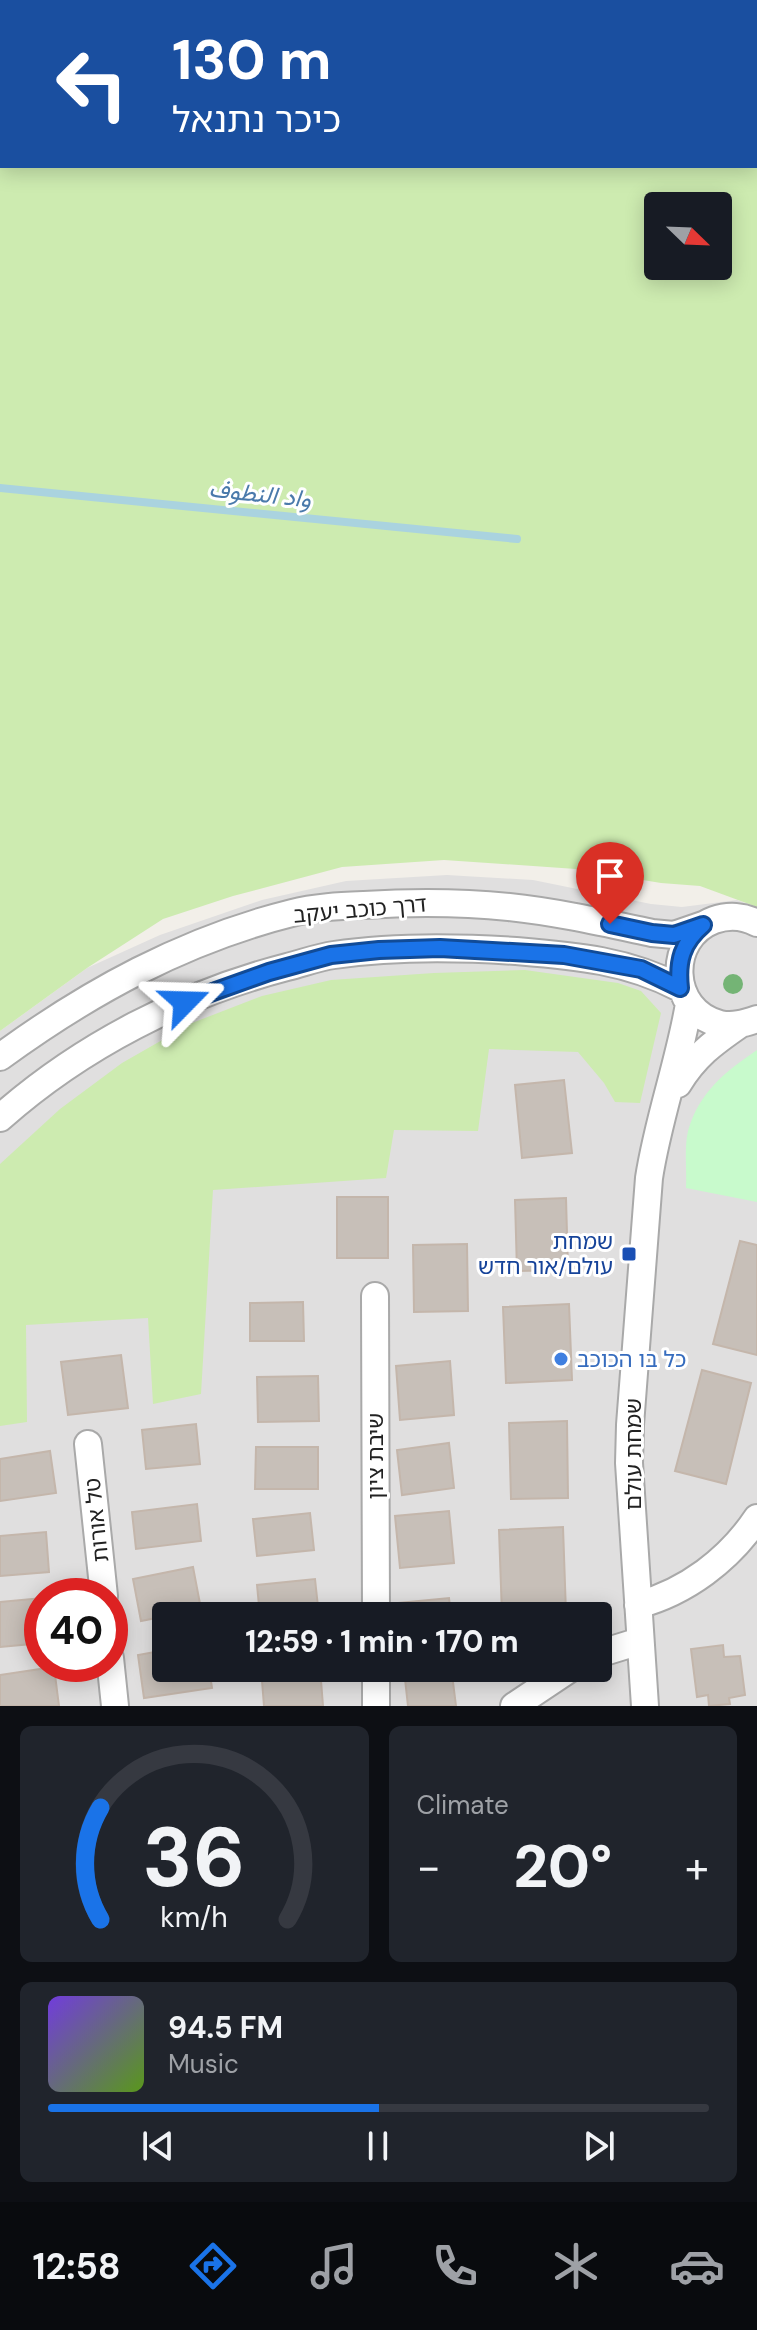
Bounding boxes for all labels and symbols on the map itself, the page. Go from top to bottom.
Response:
north arrow [644,192,732,280]
water label: واد النطوف [207,473,313,514]
pin [576,842,644,924]
street label: דרך כוכב יעקב [292,889,428,930]
position arrow [143,960,227,1044]
place label: שמחת עולם/אור חדש [478,1227,613,1281]
marker: שמחת עולם/אור חדש [620,1245,638,1263]
place label: כל בו הכוכב [577,1345,686,1374]
marker: כל בו הכוכב [552,1350,570,1368]
street label: שמחת עולם [619,1398,648,1510]
street label: שיבת ציון [361,1413,390,1499]
street label: טל אורות [78,1476,115,1564]
speed limit sign: 40 [24,1578,128,1682]

